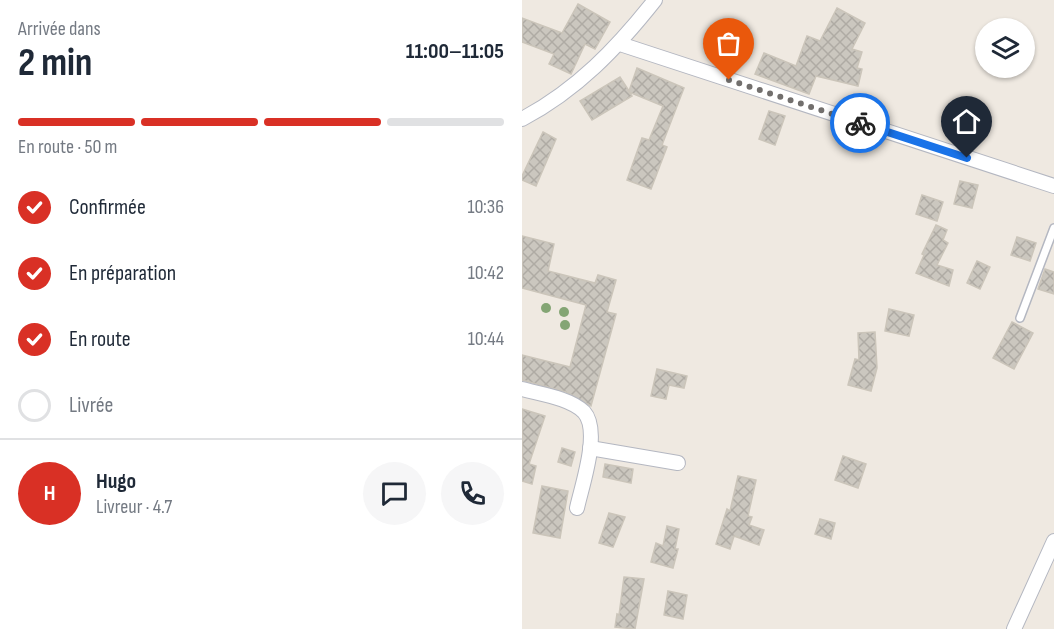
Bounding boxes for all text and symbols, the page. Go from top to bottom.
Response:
text: Arrivée dans [18,17,101,41]
pin [703,18,754,80]
map controls [975,18,1035,78]
button: layers [975,18,1035,78]
icon: bag [712,27,745,60]
text: 11:00–11:05 [406,38,504,65]
text: 2 min [18,40,92,87]
courier [830,93,890,153]
pin [941,96,992,158]
icon: home [950,105,983,138]
icon: bike [844,107,877,140]
text: En route · 50 m [18,135,117,159]
icon: check [18,191,51,224]
text: Confirmée [69,194,146,221]
text: 10:36 [467,195,504,219]
icon: check [18,257,51,290]
text: En préparation [69,260,176,287]
text: 10:42 [468,261,504,285]
icon: check [18,323,51,356]
text: En route [69,326,131,353]
text: 10:44 [468,327,504,351]
text: Livrée [69,392,113,419]
button: chat [363,462,426,525]
button: phone [441,462,504,525]
text: Hugo [96,468,136,495]
text: H [44,480,55,507]
text: Livreur · 4.7 [96,495,172,519]

